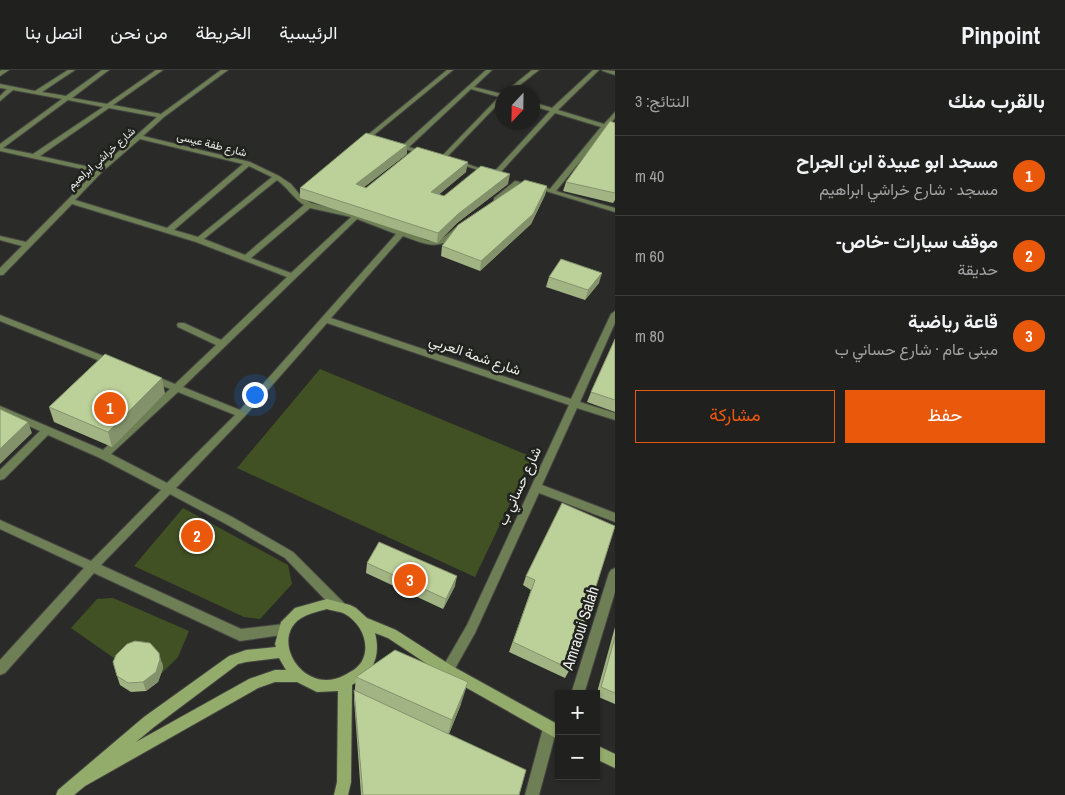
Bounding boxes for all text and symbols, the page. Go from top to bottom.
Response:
text: Pinpoint [961,19,1040,51]
text: اتصل بنا [25,20,82,45]
text: من نحن [110,20,168,45]
text: الخريطة [196,20,251,45]
text: الرئيسية [279,20,337,45]
north arrow [495,85,540,130]
text: بالقرب منك [948,86,1045,115]
text: النتائج: 3 [635,90,690,112]
street label: شارع خراشي ابراهيم [64,124,140,194]
street label: شارع طفة عيسى [175,129,249,161]
text: مسجد ابو عبيدة ابن الجراح [796,148,998,174]
text: 40 m [635,165,664,187]
text: 1 [1025,165,1033,187]
text: مسجد · شارع خراشي ابراهيم [819,178,998,200]
text: موقف سيارات -خاص- [836,228,998,254]
text: 60 m [635,245,664,267]
text: 2 [1025,245,1033,267]
text: حديقة [958,258,998,280]
text: قاعة رياضية [908,308,998,334]
text: 80 m [635,325,664,347]
text: 3 [1025,325,1033,347]
street label: شارع شمة العربي [426,331,523,382]
text: مبنى عام · شارع حساني ب [835,338,998,360]
your location [242,382,268,408]
pin: 1 [94,389,126,427]
button: مشاركة [635,390,835,443]
button: حفظ [845,390,1045,443]
street label: شارع حساني ب [493,444,548,529]
pin: 2 [181,517,213,555]
pin: 3 [394,561,426,599]
street label: Amraoui Salah [556,583,604,674]
map controls [555,690,600,780]
button: + [555,690,600,735]
button: − [555,735,600,780]

